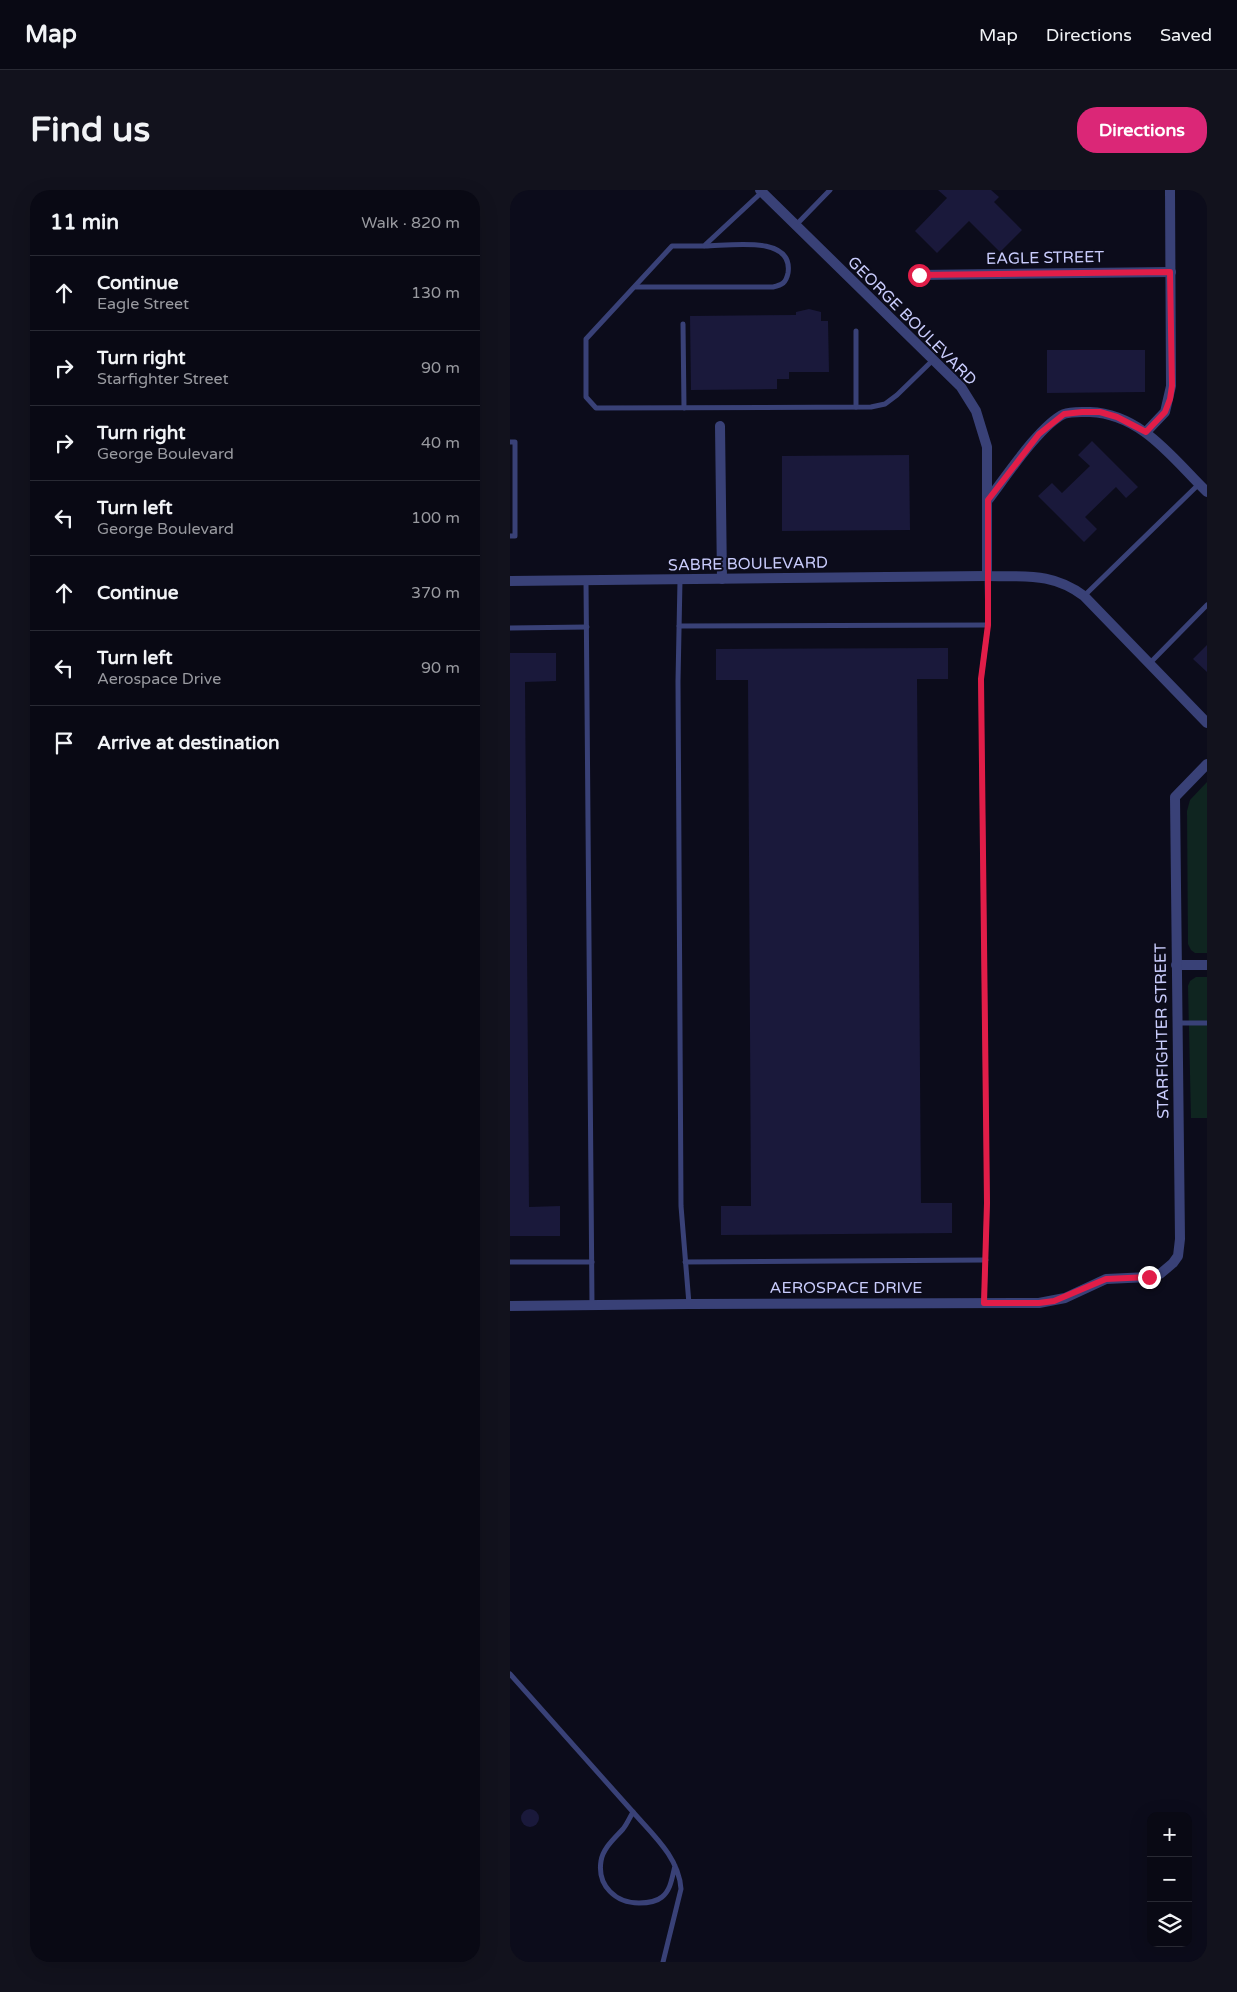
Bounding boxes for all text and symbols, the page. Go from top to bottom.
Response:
text: Map [25,20,77,49]
text: Map [979,24,1018,46]
text: Directions [1046,24,1132,46]
text: Saved [1160,24,1212,46]
button: Directions [1077,107,1207,153]
text: Find us [30,109,150,151]
text: 11 min [50,210,119,235]
text: Walk · 820 m [361,213,460,233]
street label: EAGLE STREET [986,247,1105,269]
street label: GEORGE BOULEVARD [843,252,981,390]
route start [908,264,931,287]
text: Continue [97,272,179,294]
icon: ahead [50,279,78,307]
text: 130 m [411,283,460,303]
text: Eagle Street [97,294,189,314]
text: Turn right [97,347,185,369]
icon: right [50,354,78,382]
text: 90 m [421,358,460,378]
text: Starfighter Street [97,369,229,389]
text: Turn right [97,422,185,444]
icon: right [50,429,78,457]
text: 40 m [421,433,460,453]
text: George Boulevard [97,444,234,464]
text: Turn left [97,497,173,519]
icon: left [50,504,78,532]
text: 100 m [411,508,460,528]
text: George Boulevard [97,519,234,539]
street label: SABRE BOULEVARD [668,553,828,575]
icon: ahead [50,579,78,607]
text: Continue [97,582,179,604]
text: 370 m [411,583,460,603]
text: Turn left [97,647,173,669]
icon: left [50,654,78,682]
text: 90 m [421,658,460,678]
text: Aerospace Drive [97,669,221,689]
icon: arrive [50,729,78,757]
text: Arrive at destination [97,732,280,754]
street label: STARFIGHTER STREET [1150,943,1174,1119]
route end [1138,1266,1161,1289]
street label: AEROSPACE DRIVE [770,1278,922,1298]
map controls [1147,1812,1192,1947]
button: + [1147,1812,1192,1857]
button: − [1147,1857,1192,1902]
button: layers [1147,1902,1192,1947]

